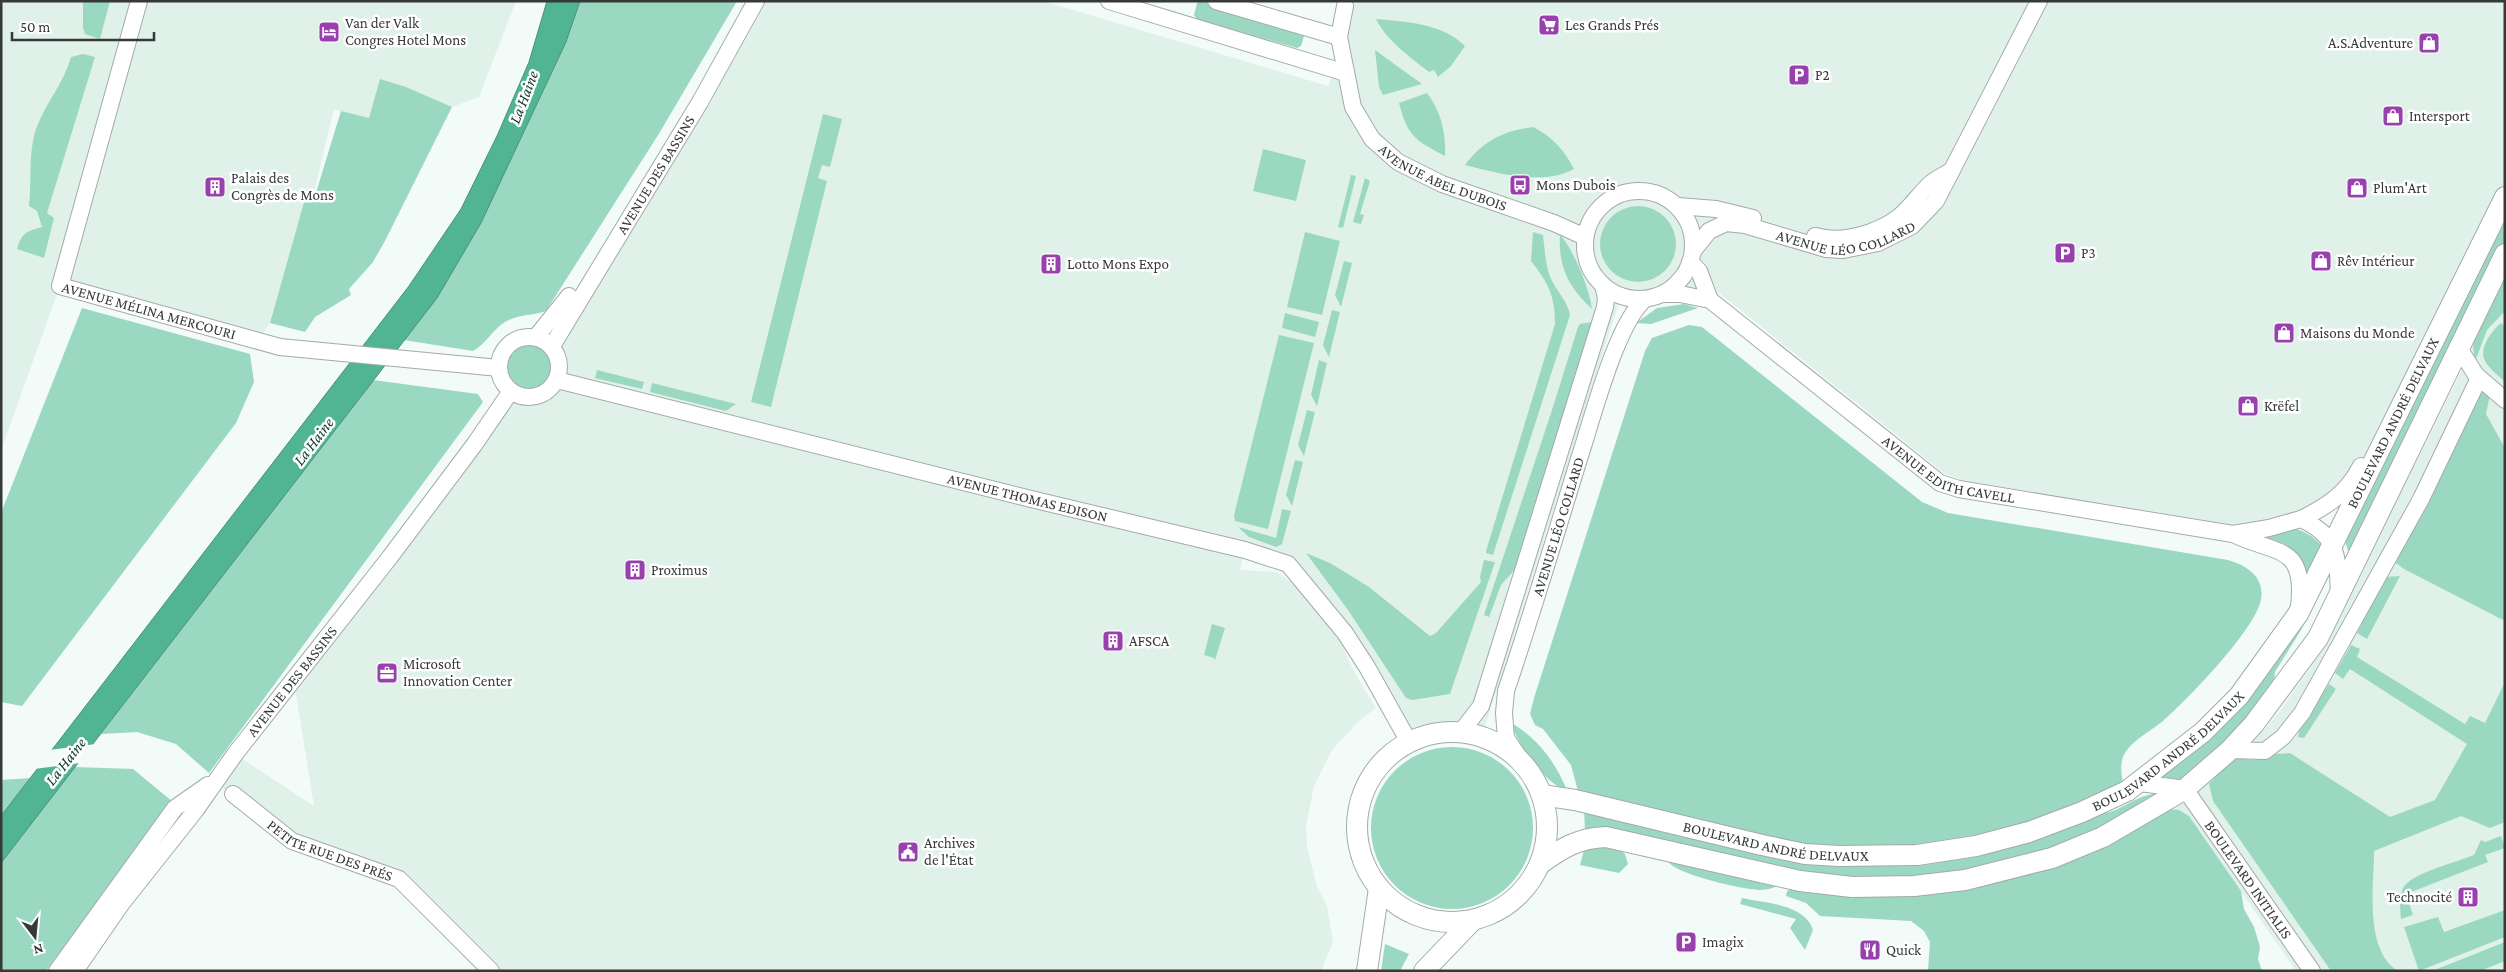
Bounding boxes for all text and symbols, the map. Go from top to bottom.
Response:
scale bar [12,10,155,42]
supermarket icon: Les Grands Prés [1537,13,1561,37]
place label: Van der Valk Congres Hotel Mons [345,15,466,49]
place label: Les Grands Prés [1565,17,1659,33]
text: 50 m [20,19,50,35]
hotel icon: Van der Valk Congres Hotel Mons [317,20,341,44]
shop icon: A.S.Adventure [2417,31,2441,55]
place label: A.S.Adventure [2328,35,2413,51]
parking icon: P2 [1787,63,1811,87]
place label: P2 [1815,67,1830,83]
water label: La Haine [506,68,541,126]
shop icon: Intersport [2381,104,2405,128]
place label: Intersport [2409,108,2471,125]
street label: AVENUE DES BASSINS [614,113,698,237]
street label: AVENUE ABEL DUBOIS [1375,141,1509,214]
place label: Palais des Congrès de Mons [231,170,334,204]
bus stop icon: Mons Dubois [1508,173,1532,197]
building icon: Palais des Congrès de Mons [203,175,227,199]
shop icon: Plum'Art [2345,176,2369,200]
place label: Mons Dubois [1536,177,1616,193]
place label: Plum'Art [2373,180,2428,196]
street label: AVENUE LÉO COLLARD [1775,218,1918,258]
parking icon: P3 [2053,241,2077,265]
place label: P3 [2081,245,2096,261]
shop icon: Rêv Intérieur [2309,249,2333,273]
building icon: Lotto Mons Expo [1039,252,1063,276]
place label: Rêv Intérieur [2337,253,2415,269]
place label: Lotto Mons Expo [1067,256,1169,273]
street label: AVENUE MÉLINA MERCOURI [60,279,238,342]
shop icon: Maisons du Monde [2272,321,2296,345]
place label: Maisons du Monde [2300,325,2415,341]
street label: BOULEVARD ANDRÉ DELVAUX [2344,335,2442,511]
shop icon: Krëfel [2236,394,2260,418]
place label: Krëfel [2264,398,2299,414]
water label: La Haine [290,414,337,468]
street label: AVENUE EDITH CAVELL [1879,432,2016,506]
street label: AVENUE LÉO COLLARD [1529,455,1587,598]
street label: AVENUE THOMAS EDISON [946,470,1109,525]
building icon: Proximus [623,558,647,582]
place label: Proximus [651,562,708,578]
street label: AVENUE DES BASSINS [244,623,340,740]
building icon: AFSCA [1101,629,1125,653]
place label: AFSCA [1129,633,1170,649]
place label: Microsoft Innovation Center [403,656,513,689]
office icon: Microsoft Innovation Center [375,661,399,685]
street label: BOULEVARD ANDRÉ DELVAUX [2090,688,2247,814]
water label: La Haine [42,734,89,788]
street label: PETITE RUE DES PRÉS [264,817,395,884]
street label: BOULEVARD ANDRÉ DELVAUX [1682,818,1869,864]
street label: BOULEVARD INITIALIS [2202,818,2295,942]
place label: Archives de l'État [924,835,975,868]
public building icon: Archives de l'État [896,840,920,864]
building icon: Technocité [2456,885,2480,909]
place label: Technocité [2387,889,2452,905]
north arrow [10,912,60,962]
parking icon: Imagix [1674,930,1698,954]
place label: Imagix [1702,934,1744,951]
restaurant icon: Quick [1858,938,1882,962]
text: N [31,940,45,959]
place label: Quick [1886,942,1922,958]

